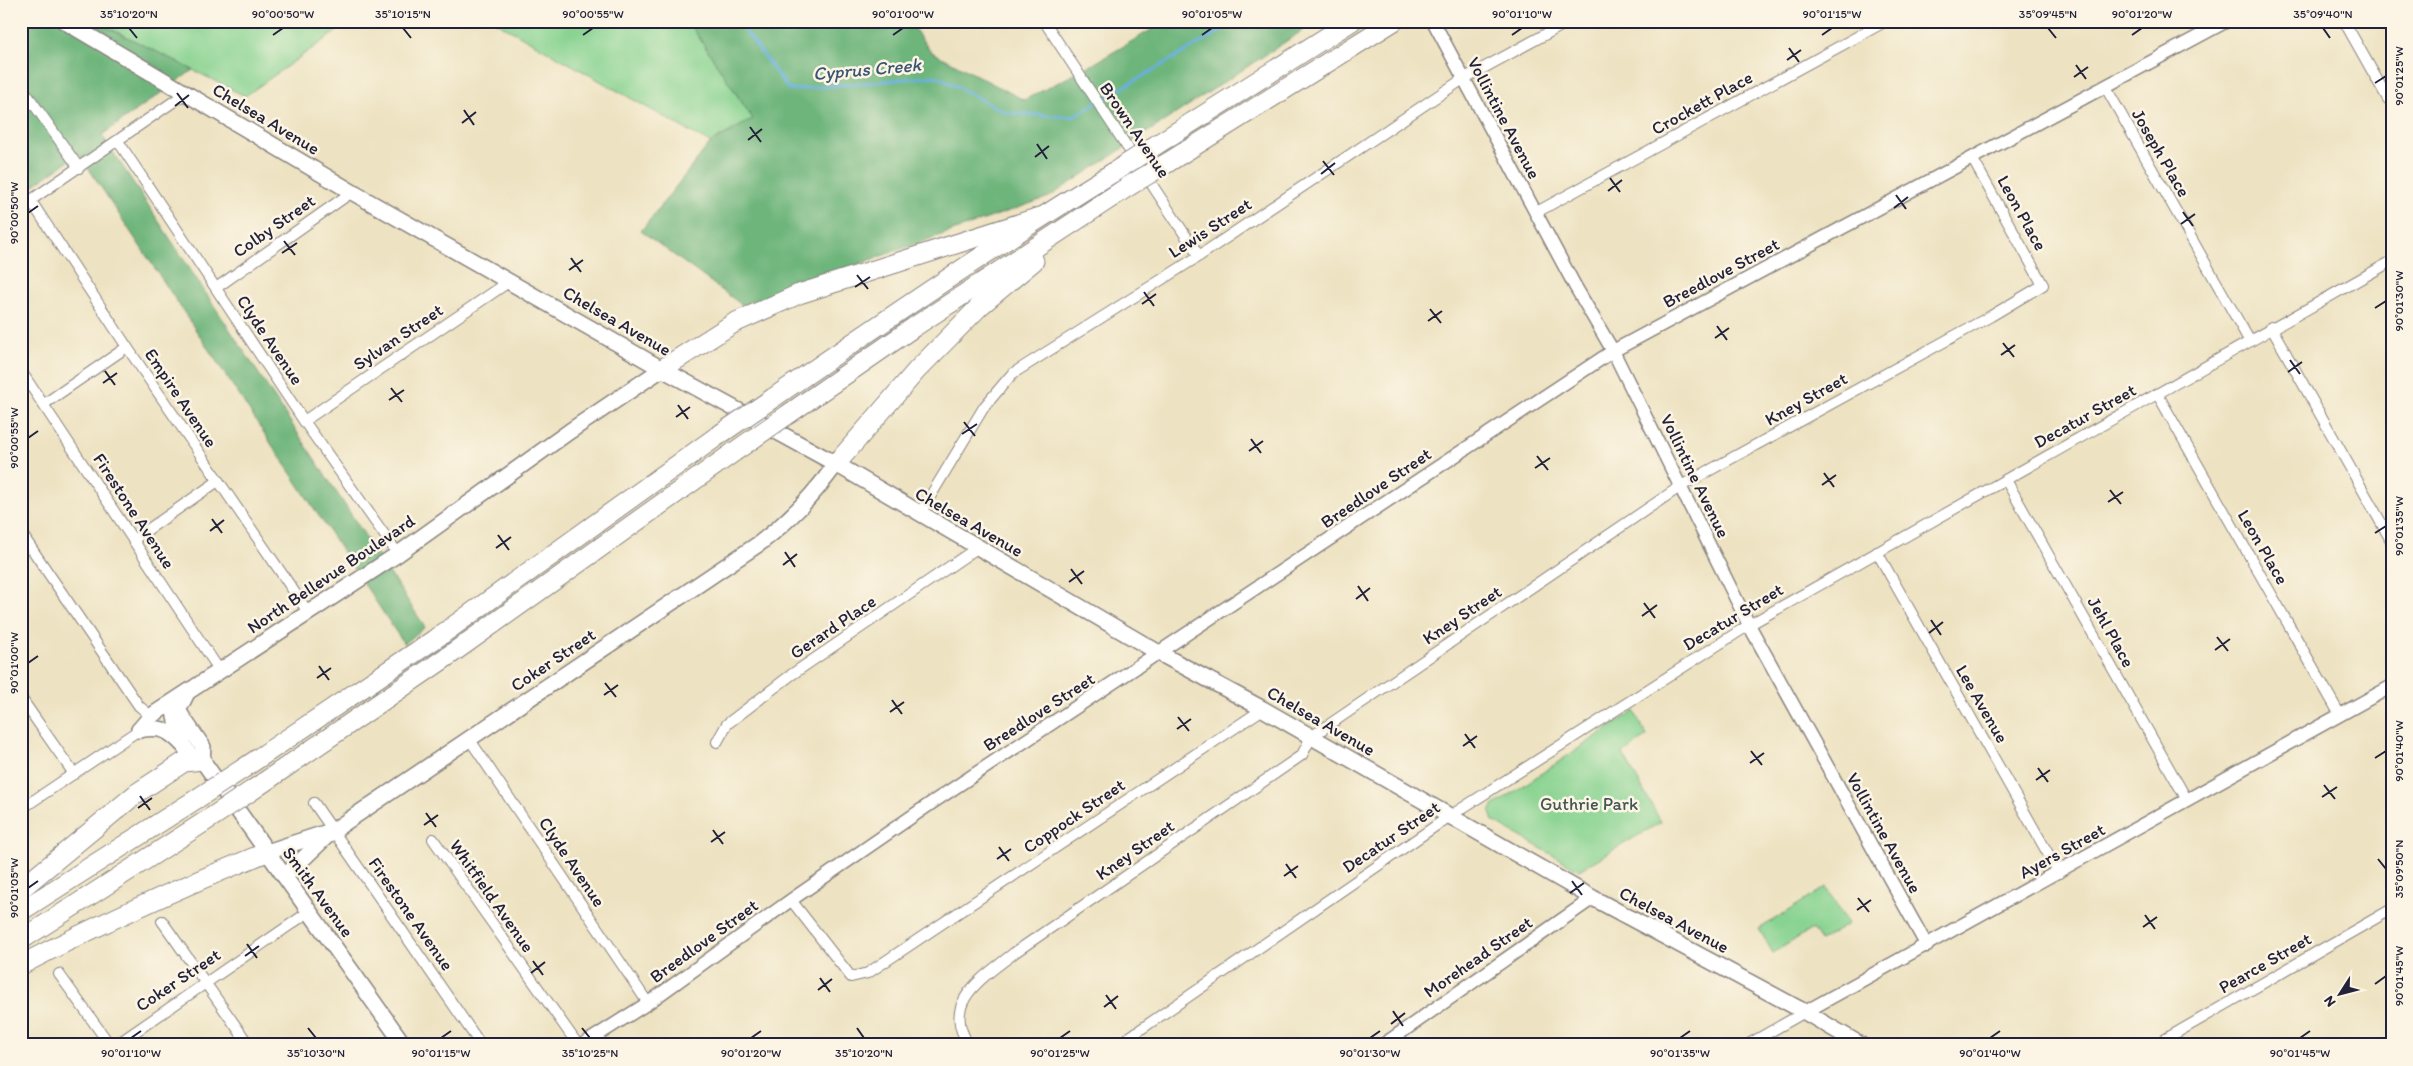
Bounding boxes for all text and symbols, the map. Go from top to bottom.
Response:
text: 35°10'20"N [100,7,158,21]
text: 90°00'50"W [252,7,314,21]
text: 35°10'15"N [375,7,431,21]
text: 90°00'55"W [562,7,624,21]
text: 90°01'00"W [872,7,934,21]
text: 90°01'05"W [1182,7,1242,21]
text: 90°01'10"W [1492,7,1552,21]
text: 90°01'15"W [1803,7,1861,21]
text: 35°09'45"N [2019,7,2077,21]
text: 90°01'20"W [2112,7,2172,21]
text: 35°09'40"N [2293,7,2353,21]
text: 90°01'25"W [2392,46,2406,106]
water label: Cyprus Creek [812,53,923,85]
street label: Vollintine Avenue [1463,53,1545,183]
street label: Crockett Place [1648,66,1756,140]
street label: Chelsea Avenue [208,78,324,160]
street label: Brown Avenue [1095,78,1175,182]
street label: Joseph Place [2127,105,2195,201]
street label: Leon Place [1992,171,2052,255]
text: 90°00'50"W [7,182,21,244]
street label: Colby Street [229,190,320,262]
street label: Lewis Street [1164,193,1256,263]
street label: Breedlove Street [1659,233,1783,313]
text: 90°01'30"W [2392,271,2406,331]
street label: Chelsea Avenue [559,281,675,361]
street label: Clyde Avenue [232,291,308,389]
street label: Sylvan Street [349,299,447,375]
street label: Empire Avenue [140,344,222,452]
street label: Kney Street [1761,367,1851,431]
street label: Decatur Street [2030,379,2140,453]
text: 90°00'55"W [7,407,21,469]
street label: Vollintine Avenue [1656,411,1734,541]
street label: Breedlove Street [1316,443,1436,533]
street label: Firestone Avenue [88,449,180,573]
street label: Chelsea Avenue [911,482,1027,562]
text: 90°01'35"W [2392,496,2406,556]
street label: Leon Place [2233,506,2293,588]
street label: North Bellevue Boulevard [243,510,419,638]
street label: Decatur Street [1679,578,1787,656]
street label: Kney Street [1418,580,1506,649]
street label: Gerard Place [786,590,880,664]
street label: Jehl Place [2083,593,2139,671]
street label: Coker Street [506,623,600,696]
text: 90°01'00"W [7,632,21,694]
street label: Lee Avenue [1951,661,2013,747]
street label: Breedlove Street [979,668,1099,756]
street label: Chelsea Avenue [1263,681,1379,761]
text: 90°01'40"W [2392,720,2406,782]
street label: Vollintine Avenue [1842,769,1926,897]
street label: Coppock Street [1019,774,1129,858]
park label: Guthrie Park [1540,793,1638,815]
street label: Decatur Street [1338,796,1444,878]
street label: Clyde Avenue [534,813,610,911]
street label: Kney Street [1092,815,1179,885]
street label: Ayers Street [2015,818,2109,884]
street label: Whitfield Avenue [445,835,539,957]
text: 35°09'50"N [2392,840,2406,898]
street label: Smith Avenue [278,842,358,942]
street label: Firestone Avenue [364,853,458,975]
text: 90°01'05"W [7,858,21,918]
street label: Chelsea Avenue [1615,882,1733,958]
street label: Breedlove Street [645,894,763,988]
street label: Morehead Street [1419,911,1537,1003]
street label: Pearce Street [2215,928,2315,998]
street label: Coker Street [131,943,225,1016]
text: 90°01'45"W [2392,946,2406,1006]
north arrow [2316,968,2366,1018]
text: N [2320,993,2340,1010]
text: 90°01'10"W [101,1046,161,1060]
text: 35°10'30"N [287,1046,345,1060]
text: 90°01'15"W [412,1046,470,1060]
text: 35°10'25"N [562,1046,618,1060]
text: 90°01'20"W [721,1046,781,1060]
text: 35°10'20"N [835,1046,893,1060]
text: 90°01'25"W [1030,1046,1090,1060]
text: 90°01'30"W [1340,1046,1400,1060]
text: 90°01'35"W [1650,1046,1710,1060]
text: 90°01'40"W [1959,1046,2021,1060]
text: 90°01'45"W [2270,1046,2330,1060]

